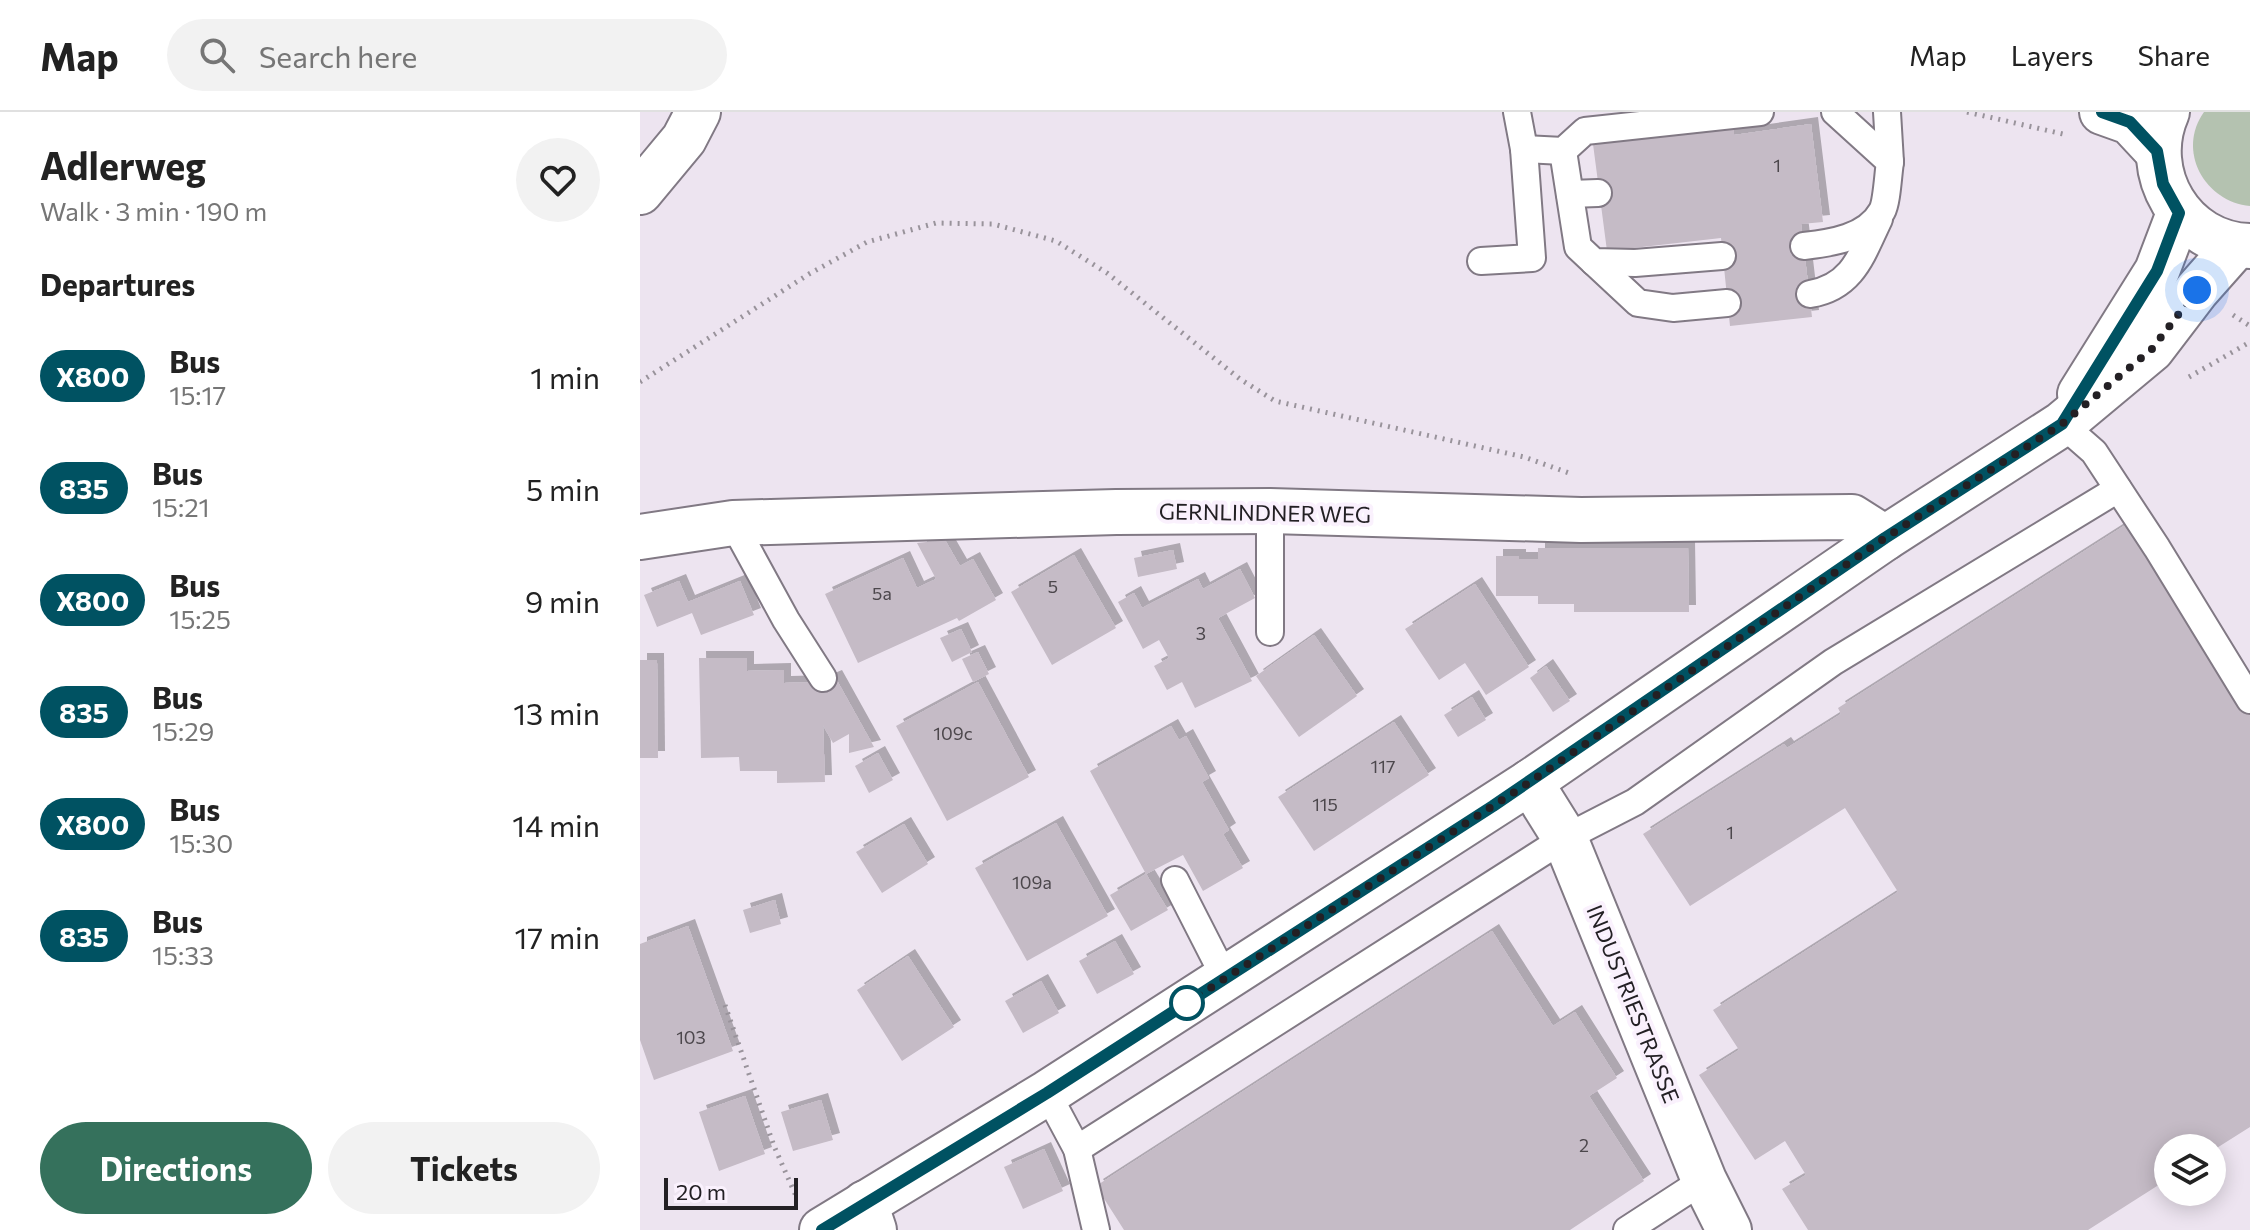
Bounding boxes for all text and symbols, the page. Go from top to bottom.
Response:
search box [167,19,727,91]
text: Map [40,32,119,79]
icon: search [195,33,239,77]
text: Search here [259,37,417,74]
text: Map [1909,38,1967,72]
text: Layers [2011,38,2093,72]
text: Share [2137,38,2210,72]
button: heart [516,138,600,222]
text: Adlerweg [40,141,206,188]
house number: 1 [1773,154,1781,176]
text: Walk · 3 min · 190 m [40,195,267,226]
text: Departures [40,265,195,302]
your location [2177,270,2217,310]
text: Bus [169,342,220,379]
text: 1 min [530,358,600,395]
text: X800 [56,359,129,393]
text: 15:17 [169,379,226,410]
text: Bus [152,454,203,491]
text: 5 min [526,470,600,507]
text: 835 [59,471,109,505]
text: 15:21 [152,491,210,522]
street label: GERNLINDNER WEG [1159,497,1371,528]
text: Bus [169,566,220,603]
house number: 5 [1048,575,1058,597]
text: 9 min [525,582,600,619]
house number: 5a [872,582,892,604]
text: X800 [56,583,129,617]
text: 15:25 [169,603,231,634]
house number: 3 [1196,622,1206,644]
text: Bus [152,678,203,715]
text: 13 min [513,694,600,731]
text: 835 [59,695,109,729]
text: 15:29 [152,715,214,746]
house number: 109c [933,722,973,744]
house number: 117 [1371,755,1395,777]
text: Bus [169,790,220,827]
house number: 115 [1312,793,1338,815]
text: 14 min [512,806,600,843]
text: X800 [56,807,129,841]
house number: 1 [1726,821,1734,843]
text: 15:30 [169,827,233,858]
house number: 109a [1012,871,1052,893]
street label: INDUSTRIESTRASSE [1581,901,1686,1107]
text: Bus [152,902,203,939]
text: 17 min [515,918,600,955]
text: 835 [59,919,109,953]
text: 15:33 [152,939,214,970]
unlabelled marker [1170,986,1204,1020]
house number: 103 [676,1026,706,1048]
button: Directions [40,1122,312,1214]
button: Tickets [328,1122,600,1214]
house number: 2 [1579,1134,1589,1156]
map controls [2154,1134,2226,1206]
button: layers [2154,1134,2226,1206]
scale bar [664,1174,798,1210]
text: 20 m [676,1178,726,1205]

